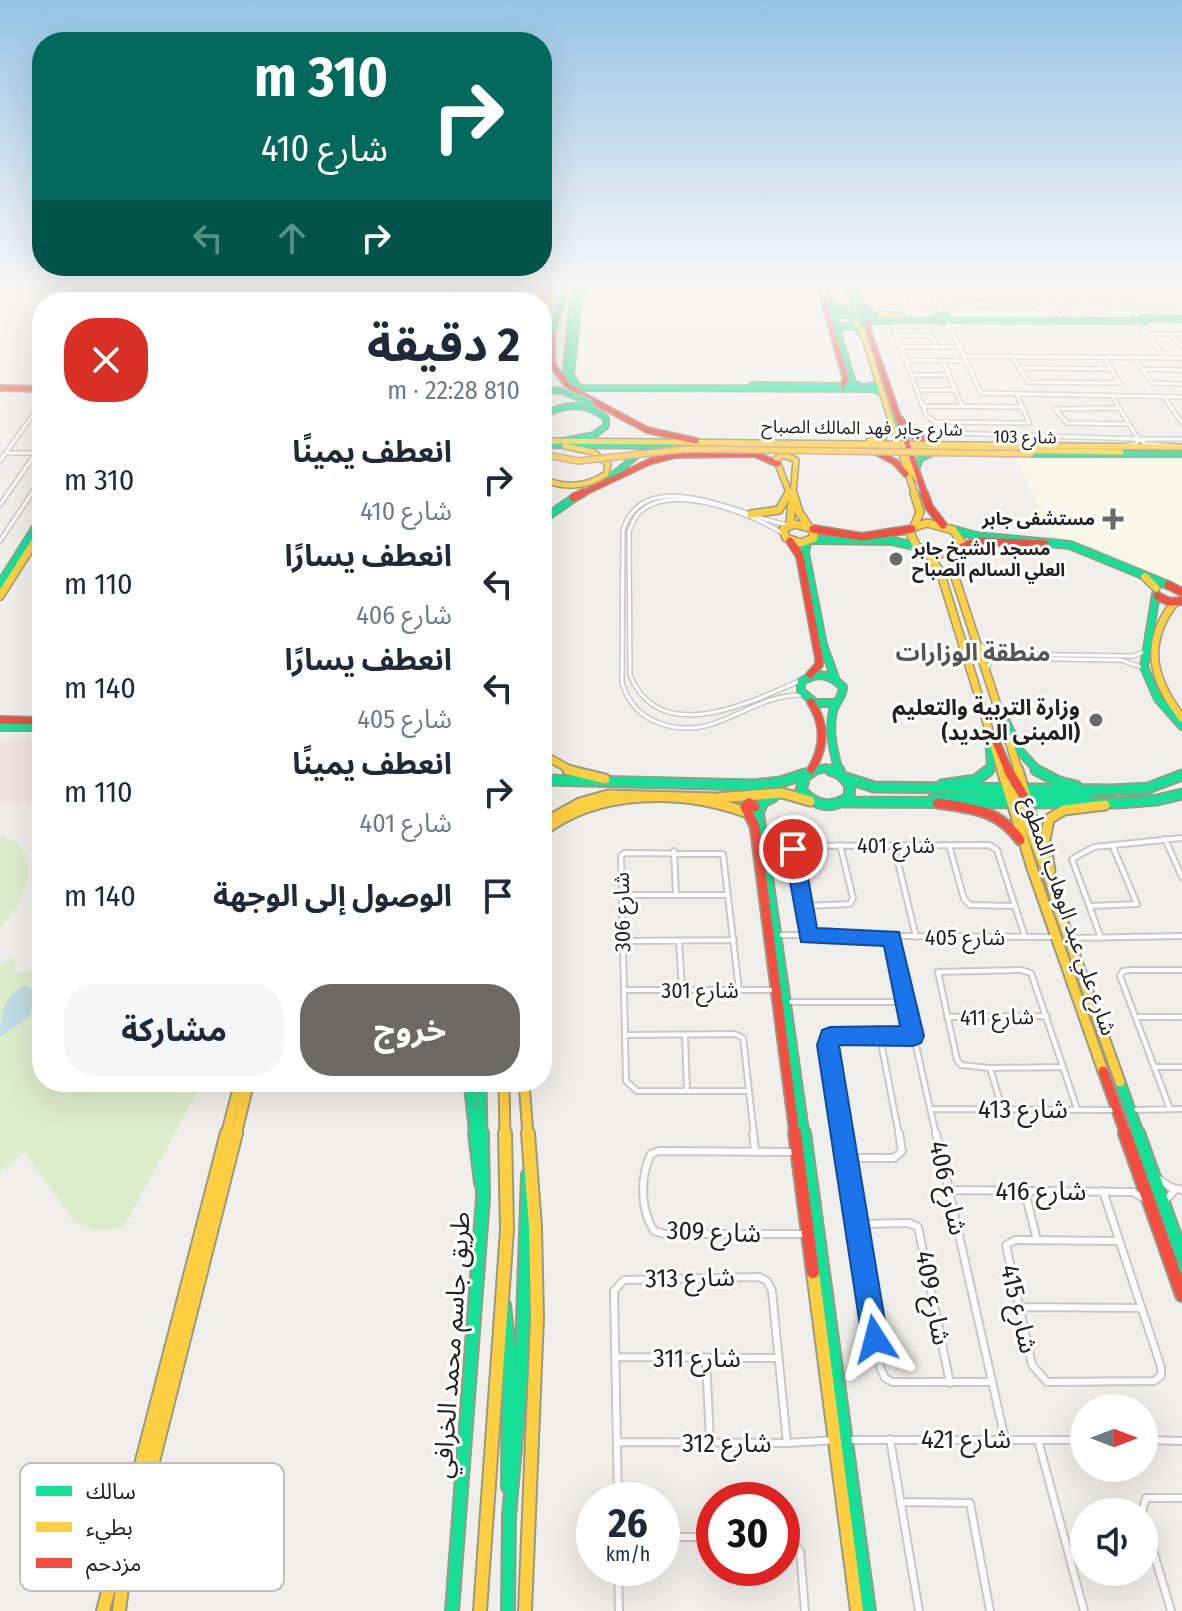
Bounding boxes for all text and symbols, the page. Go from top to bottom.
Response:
text: 310 m [254,44,388,111]
icon: right [416,64,520,168]
text: شارع 410 [261,127,388,171]
icon: left [186,216,230,260]
icon: ahead [270,216,314,260]
icon: right [354,216,398,260]
text: 2 دقيقة [367,316,520,374]
button: close [64,318,148,402]
text: 810 m · 22:28 [387,375,520,406]
street label: شارع جابر فهد المالك الصباح [761,415,963,444]
street label: شارع 103 [993,425,1057,452]
text: انعطف يمينًا [292,434,452,470]
icon: right [476,458,520,502]
text: 310 m [64,462,134,498]
text: شارع 410 [360,496,452,527]
place label: مستشفى جابر [981,508,1095,530]
marker: مستشفى جابر [1102,508,1124,530]
text: انعطف يسارًا [285,538,452,574]
place label: مسجد الشيخ جابر العلي السالم الصباح [911,538,1065,584]
marker: مسجد الشيخ جابر العلي السالم الصباح [887,550,905,568]
icon: left [476,562,520,606]
text: 110 m [64,566,133,602]
text: شارع 406 [356,600,452,631]
district label: منطقة الوزارات [896,639,1050,667]
text: انعطف يسارًا [285,642,452,678]
icon: left [476,666,520,710]
text: 140 m [64,670,136,706]
place label: وزارة التربية والتعليم (المبنى الجديد) [892,694,1080,746]
text: شارع 405 [357,704,452,735]
marker: وزارة التربية والتعليم (المبنى الجديد) [1087,711,1105,729]
text: انعطف يمينًا [292,746,452,782]
icon: right [476,770,520,814]
text: 110 m [64,774,133,810]
street label: شارع علي عبد الوهاب المطوع [1012,793,1123,1040]
text: شارع 401 [360,808,452,839]
pin [759,815,827,883]
icon: arrive [771,827,815,871]
street label: شارع 401 [857,832,935,862]
street label: شارع 306 [608,872,639,952]
icon: arrive [476,874,520,918]
text: 140 m [64,878,136,914]
text: الوصول إلى الوجهة [213,878,452,914]
street label: شارع 405 [925,924,1005,954]
street label: شارع 301 [661,977,739,1007]
button: مشاركة [64,984,284,1076]
button: خروج [300,984,520,1076]
street label: شارع 411 [960,1003,1034,1034]
street label: شارع 413 [978,1094,1068,1128]
street label: شارع 406 [919,1138,974,1239]
street label: شارع 416 [995,1176,1087,1210]
street label: طريق جاسم محمد الخرافي [427,1211,481,1480]
street label: شارع 309 [666,1215,762,1252]
street label: شارع 409 [906,1248,957,1348]
street label: شارع 313 [645,1262,735,1297]
street label: شارع 415 [991,1262,1044,1357]
position arrow [833,1297,917,1381]
street label: شارع 311 [653,1343,741,1377]
north arrow [1070,1394,1158,1482]
map controls [1070,1394,1158,1586]
street label: شارع 421 [921,1424,1011,1458]
street label: شارع 312 [682,1428,772,1462]
legend [20,1463,284,1591]
text: سالك [86,1478,136,1505]
speed limit sign: 30 [696,1482,800,1586]
button: sound [1070,1498,1158,1586]
text: 26 [608,1500,648,1548]
text: بطيء [86,1514,133,1544]
text: km/h [606,1542,650,1566]
text: مزدحم [86,1550,141,1580]

